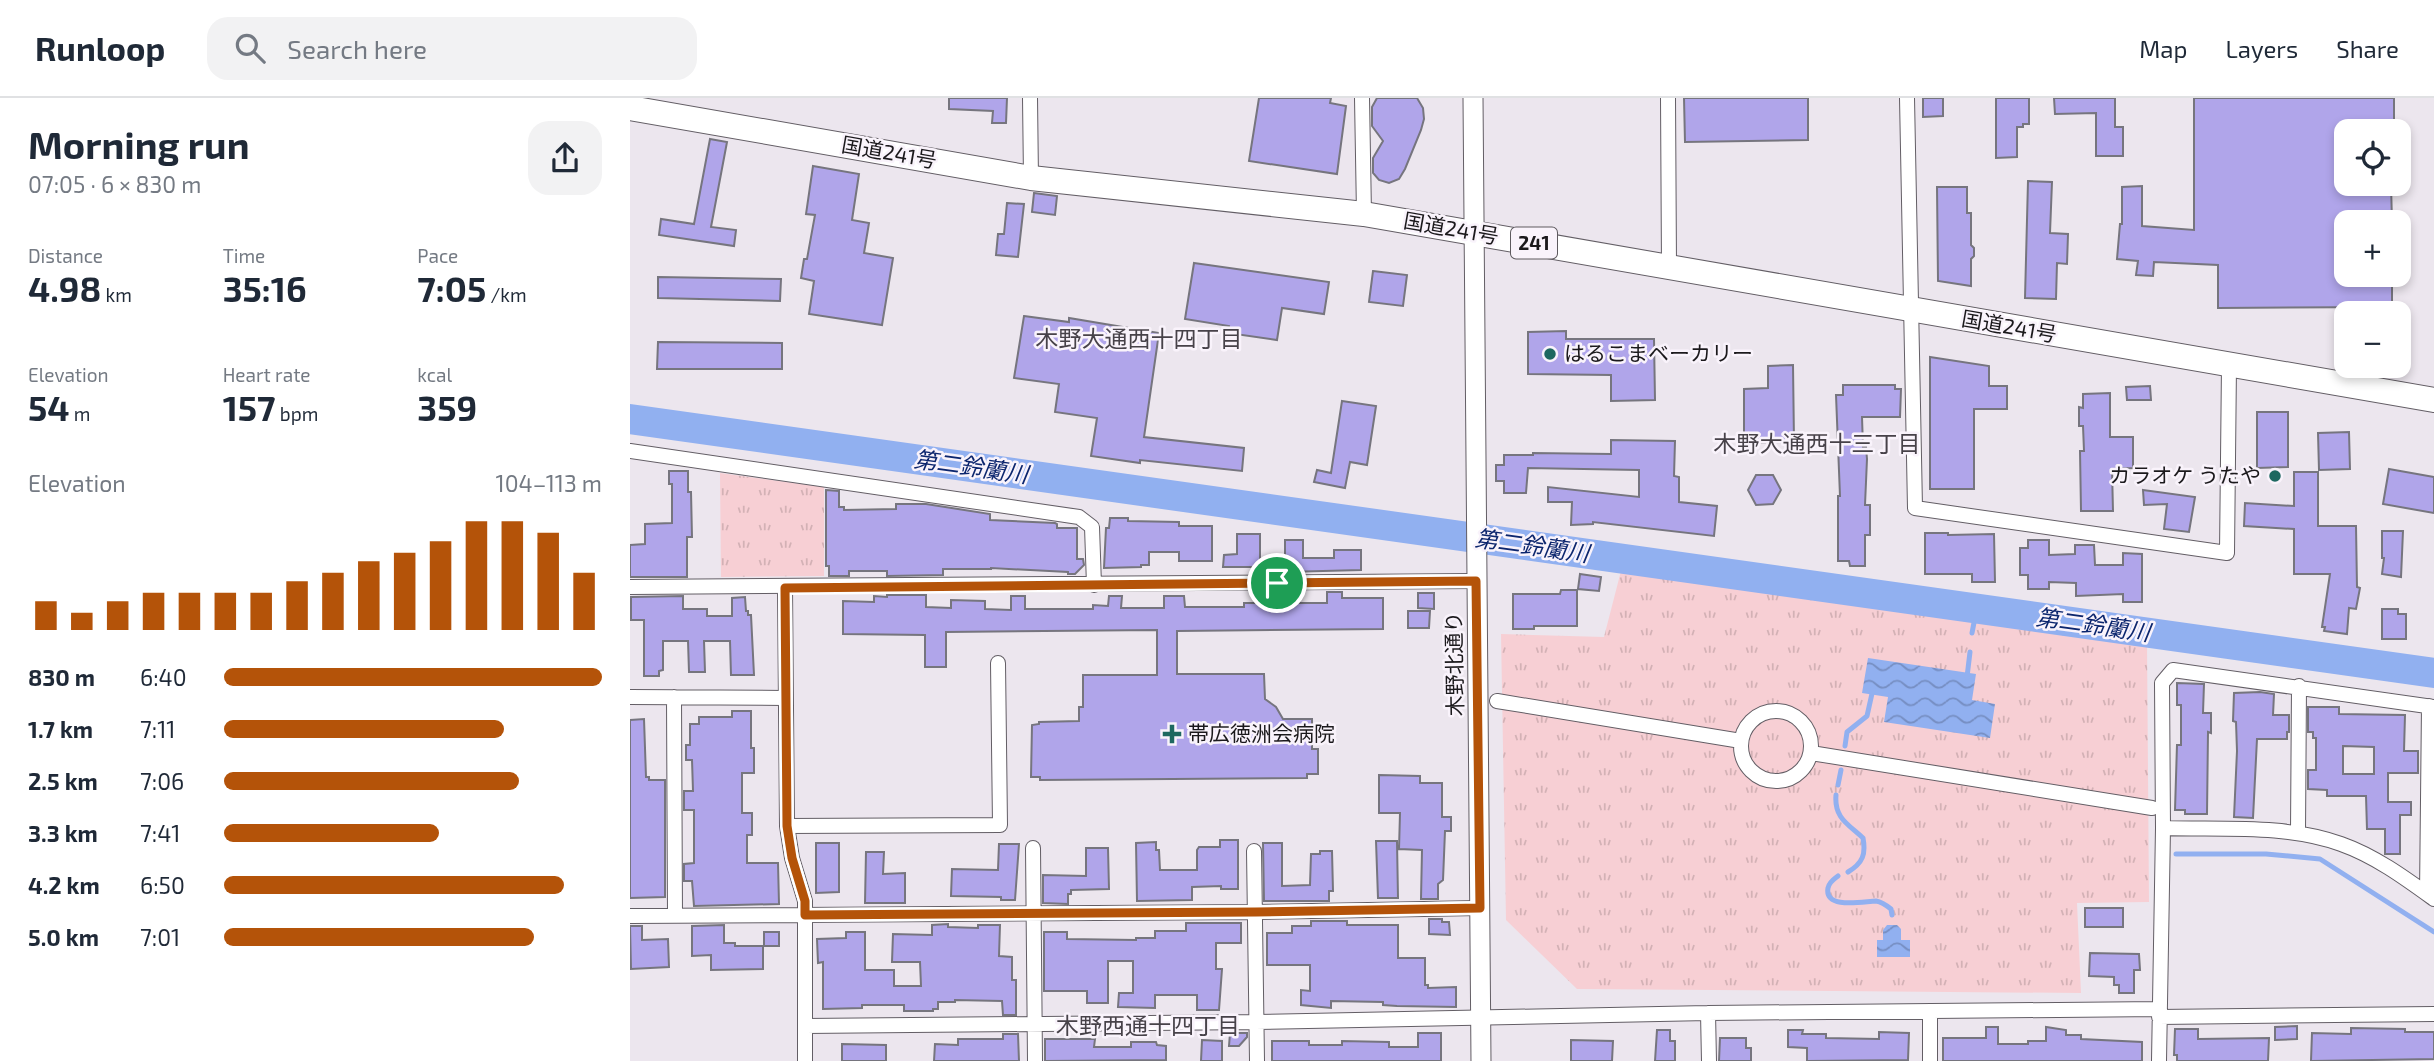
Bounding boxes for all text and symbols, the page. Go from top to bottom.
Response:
search box [207,17,697,80]
text: Runloop [35,28,165,68]
icon: search [231,29,269,67]
text: Search here [287,33,427,64]
text: Map [2139,34,2187,63]
text: Layers [2225,34,2298,63]
text: Share [2336,34,2399,63]
map controls [2334,119,2411,378]
button: locate [2334,119,2411,196]
text: Morning run [28,121,249,167]
button: share [528,121,602,195]
street label: 国道241号 [840,131,939,172]
text: 07:05 · 6 × 830 m [28,170,201,198]
street label: 国道241号 [1402,207,1501,248]
button: + [2334,210,2411,287]
road number: 241 [1511,228,1557,258]
text: Distance [28,244,103,267]
text: Time [223,244,265,267]
text: Pace [417,244,458,267]
text: 4.98 [28,267,101,309]
text: 35:16 [223,267,307,309]
text: 7:05 [417,267,486,309]
text: km [101,283,132,306]
text: /km [486,283,527,306]
button: − [2334,301,2411,378]
street label: 国道241号 [1960,305,2059,346]
district label: 木野大通西十四丁目 [1036,324,1243,352]
place label: はるこまベーカリー [1564,340,1753,365]
marker: はるこまベーカリー [1542,346,1558,362]
text: Elevation [28,363,109,386]
text: Heart rate [223,363,311,386]
text: kcal [417,363,452,386]
text: 54 [28,386,70,428]
text: 157 [223,386,276,428]
text: 359 [417,386,477,428]
text: m [70,402,91,425]
text: bpm [276,402,318,425]
district label: 木野大通西十三丁目 [1714,429,1921,457]
water label: 第二鈴蘭川 [912,444,1033,488]
place label: カラオケ うたや [2109,462,2261,487]
marker: カラオケ うたや [2267,468,2283,484]
text: Elevation [28,469,126,497]
text: 104–113 m [496,469,602,497]
water label: 第二鈴蘭川 [1473,523,1594,567]
pin [1247,553,1307,613]
icon: arrive [1258,564,1296,602]
water label: 第二鈴蘭川 [2034,602,2155,646]
street label: 木野北通り [1440,611,1467,717]
text: 830 m [28,663,95,691]
text: 6:40 [140,663,187,691]
text: 1.7 km [28,715,93,743]
text: 7:11 [140,715,176,743]
place label: 帯広徳洲会病院 [1188,720,1335,745]
marker: 帯広徳洲会病院 [1162,724,1182,744]
text: 2.5 km [28,767,98,795]
text: 7:06 [140,767,184,795]
text: 3.3 km [28,819,98,847]
text: 7:41 [140,819,181,847]
text: 4.2 km [28,871,100,899]
text: 6:50 [140,871,185,899]
text: 5.0 km [28,923,99,951]
text: 7:01 [140,923,180,951]
district label: 木野西通十四丁目 [1056,1011,1240,1039]

